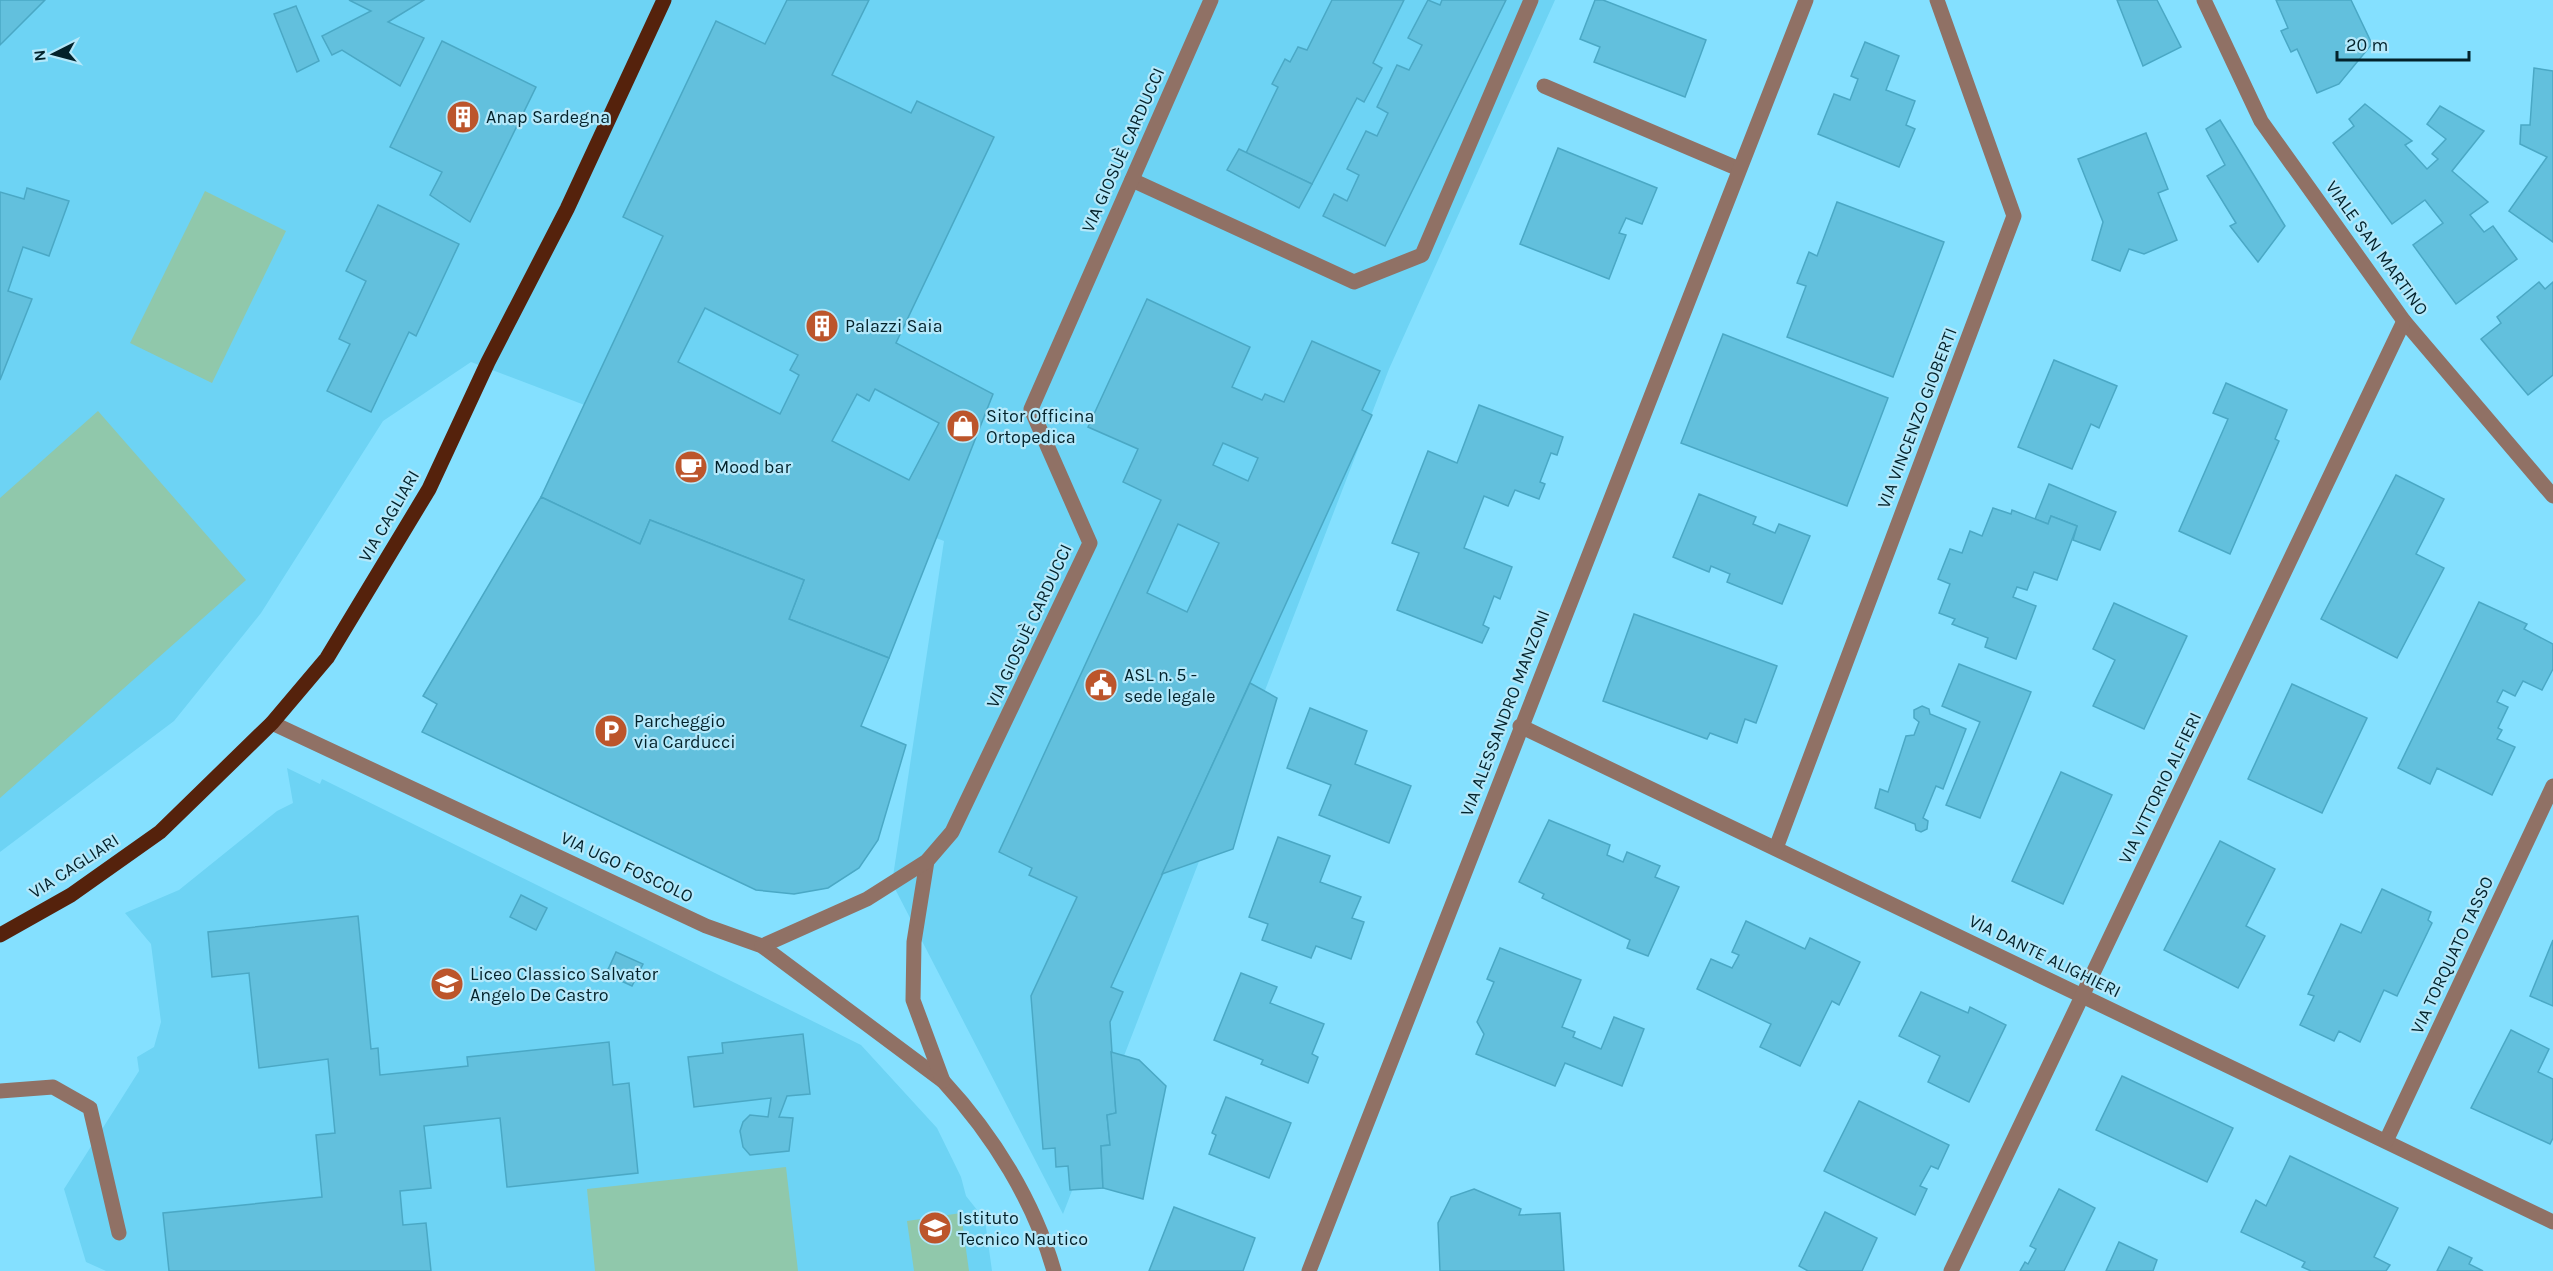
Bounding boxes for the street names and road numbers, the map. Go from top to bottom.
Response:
street label: VIA GIOSUÈ CARDUCCI [1076,64,1169,236]
street label: VIALE SAN MARTINO [2321,177,2433,319]
street label: VIA VINCENZO GIOBERTI [1872,324,1962,512]
street label: VIA CAGLIARI [354,466,424,566]
street label: VIA GIOSUÈ CARDUCCI [980,540,1077,711]
street label: VIA ALESSANDRO MANZONI [1455,607,1555,819]
street label: VIA VITTORIO ALFIERI [2114,709,2206,867]
street label: VIA UGO FOSCOLO [557,827,697,907]
street label: VIA CAGLIARI [25,829,123,903]
street label: VIA TORQUATO TASSO [2406,873,2498,1037]
street label: VIA DANTE ALIGHIERI [1965,910,2125,1002]

